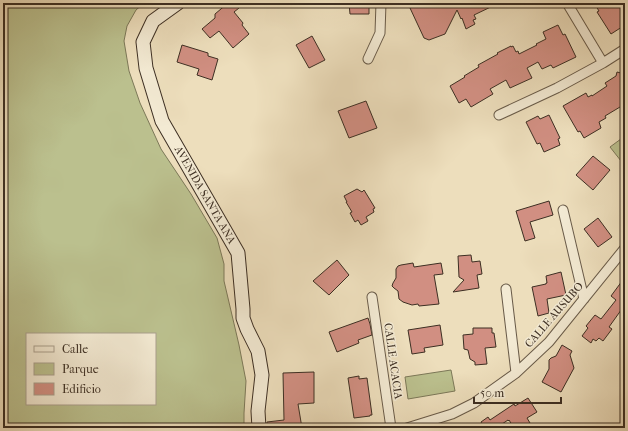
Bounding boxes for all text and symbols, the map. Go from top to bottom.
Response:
street label: AVENIDA SANTA ANA [171,143,239,247]
street label: CALLE AUSUBO [522,279,586,350]
street label: CALLE ACACIA [381,322,405,401]
legend [26,333,156,405]
text: Calle [62,342,88,356]
text: Parque [62,362,99,376]
scale bar [474,379,561,405]
text: Edificio [62,382,101,396]
text: 50 m [480,386,504,400]

